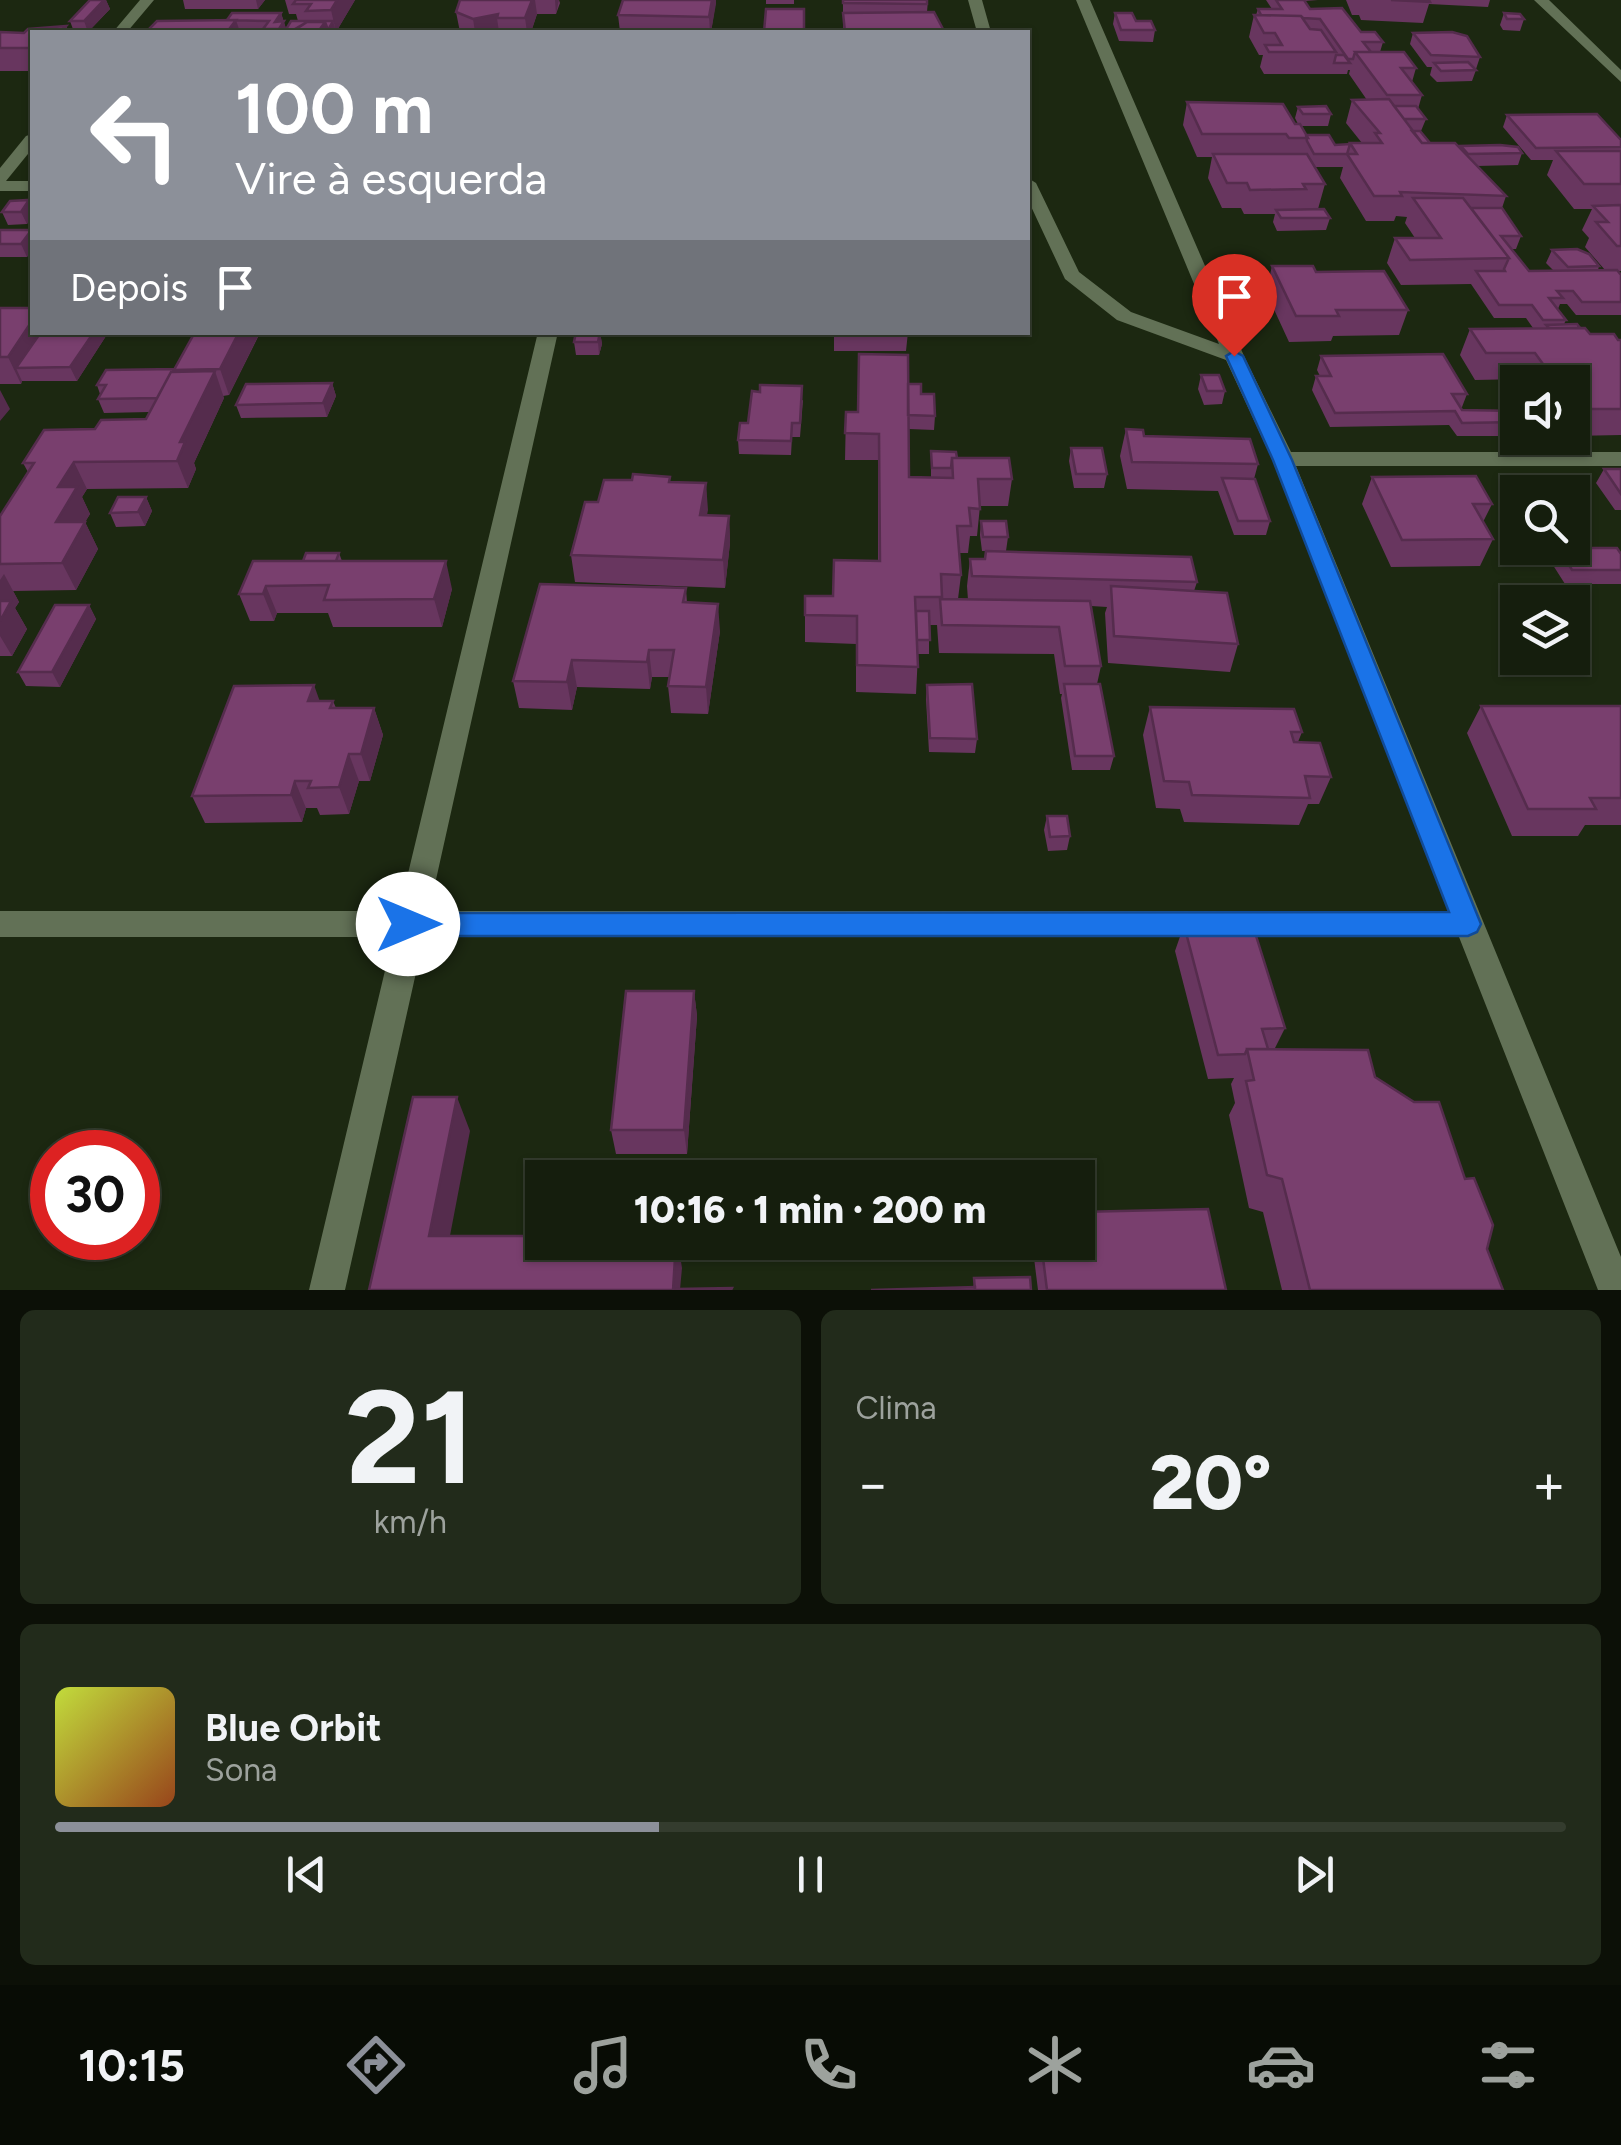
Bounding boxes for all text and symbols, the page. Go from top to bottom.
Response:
text: 100 m [235,66,433,151]
icon: left [70,70,200,200]
text: Vire à esquerda [235,151,547,205]
pin [1192,254,1277,357]
icon: arrive [208,260,263,315]
text: Depois [70,265,188,311]
icon: arrive [1207,269,1262,324]
map controls [1500,365,1590,675]
button: sound [1500,365,1590,455]
button: search [1500,475,1590,565]
button: layers [1500,585,1590,675]
position arrow [356,872,460,976]
speed limit sign: 30 [30,1130,160,1260]
text: 10:16 · 1 min · 200 m [634,1187,986,1233]
text: 21 [345,1360,475,1516]
text: Clima [856,1389,937,1427]
text: 20° [1150,1438,1272,1528]
text: − [856,1451,890,1517]
text: + [1532,1451,1566,1517]
text: km/h [374,1503,447,1541]
text: Blue Orbit [205,1705,381,1751]
text: Sona [205,1751,277,1789]
icon: previous [279,1847,334,1902]
icon: pause [783,1847,838,1902]
icon: next [1287,1847,1342,1902]
icon: directions [341,2030,411,2100]
icon: music [568,2030,638,2100]
icon: phone [794,2030,864,2100]
icon: climate [1020,2030,1090,2100]
icon: car [1246,2030,1316,2100]
icon: filters [1473,2030,1543,2100]
text: 10:15 [78,2038,185,2092]

